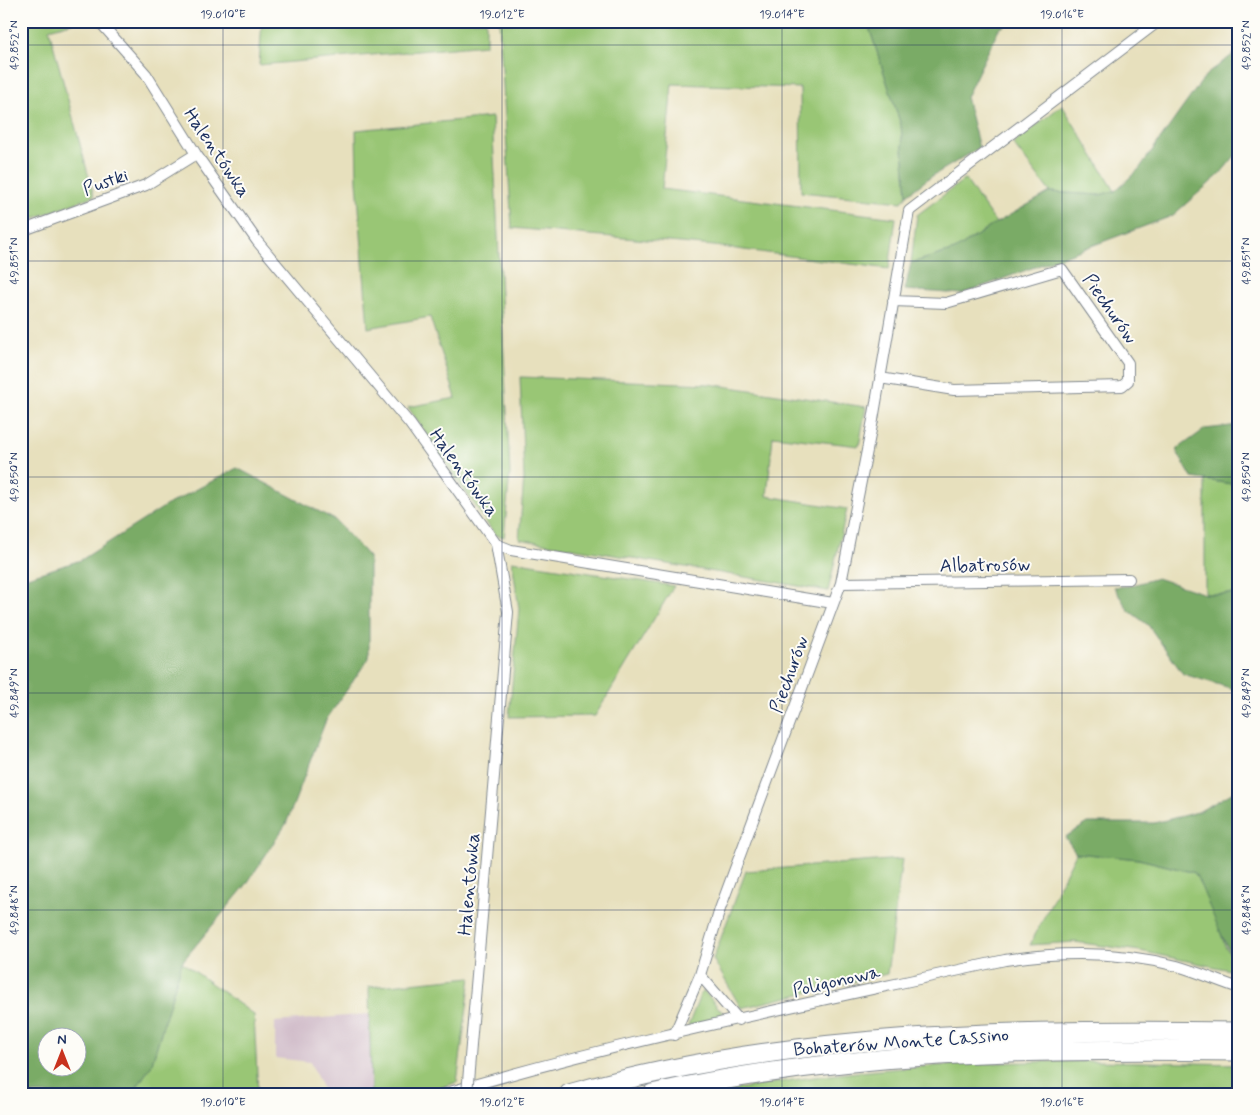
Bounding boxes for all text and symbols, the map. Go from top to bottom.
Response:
text: 19.010°E [200,7,246,23]
text: 19.012°E [479,7,525,23]
text: 19.014°E [759,7,805,23]
text: 19.016°E [1040,7,1084,23]
text: 49.852°N [7,20,23,70]
text: 49.852°N [1239,20,1255,70]
street label: Halentówka [178,103,256,203]
street label: Pustki [79,163,132,202]
text: 49.851°N [7,238,23,284]
text: 49.851°N [1239,238,1255,284]
street label: Piechurów [1076,269,1143,349]
street label: Halentówka [423,424,504,522]
text: 49.850°N [7,452,23,502]
text: 49.850°N [1239,452,1255,502]
street label: Albatrosów [939,552,1031,579]
street label: Piechurów [764,632,815,717]
text: 49.849°N [7,668,23,718]
text: 49.849°N [1239,668,1255,718]
street label: Halentówka [453,832,486,937]
text: 49.848°N [7,885,23,935]
text: 49.848°N [1239,885,1255,935]
street label: Poligonowa [790,959,883,1005]
street label: Bohaterów Monte Cassino [792,1022,1010,1063]
north arrow [38,1028,88,1078]
text: N [57,1031,67,1049]
text: 19.010°E [200,1095,246,1111]
text: 19.012°E [479,1095,525,1111]
text: 19.014°E [759,1095,805,1111]
text: 19.016°E [1040,1095,1084,1111]

